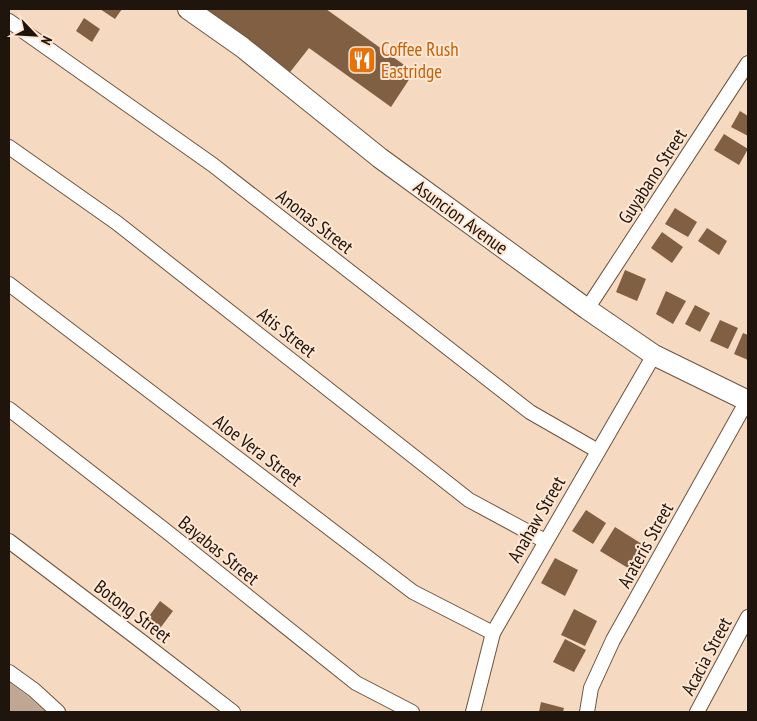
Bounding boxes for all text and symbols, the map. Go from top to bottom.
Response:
north arrow [10,10,60,60]
text: N [37,33,57,48]
place label: Coffee Rush Eastridge [381,37,459,83]
restaurant icon: Coffee Rush Eastridge [347,45,377,75]
street label: Guyabano Street [612,123,692,228]
street label: Asuncion Avenue [409,175,513,259]
street label: Anonas Street [272,183,359,259]
street label: Atis Street [253,302,322,363]
street label: Aloe Vera Street [209,409,308,492]
street label: Anahaw Street [502,471,571,566]
street label: Arateris Street [612,497,679,592]
street label: Bayabas Street [174,510,265,590]
street label: Botong Street [90,574,177,648]
street label: Acacia Street [675,612,737,699]

